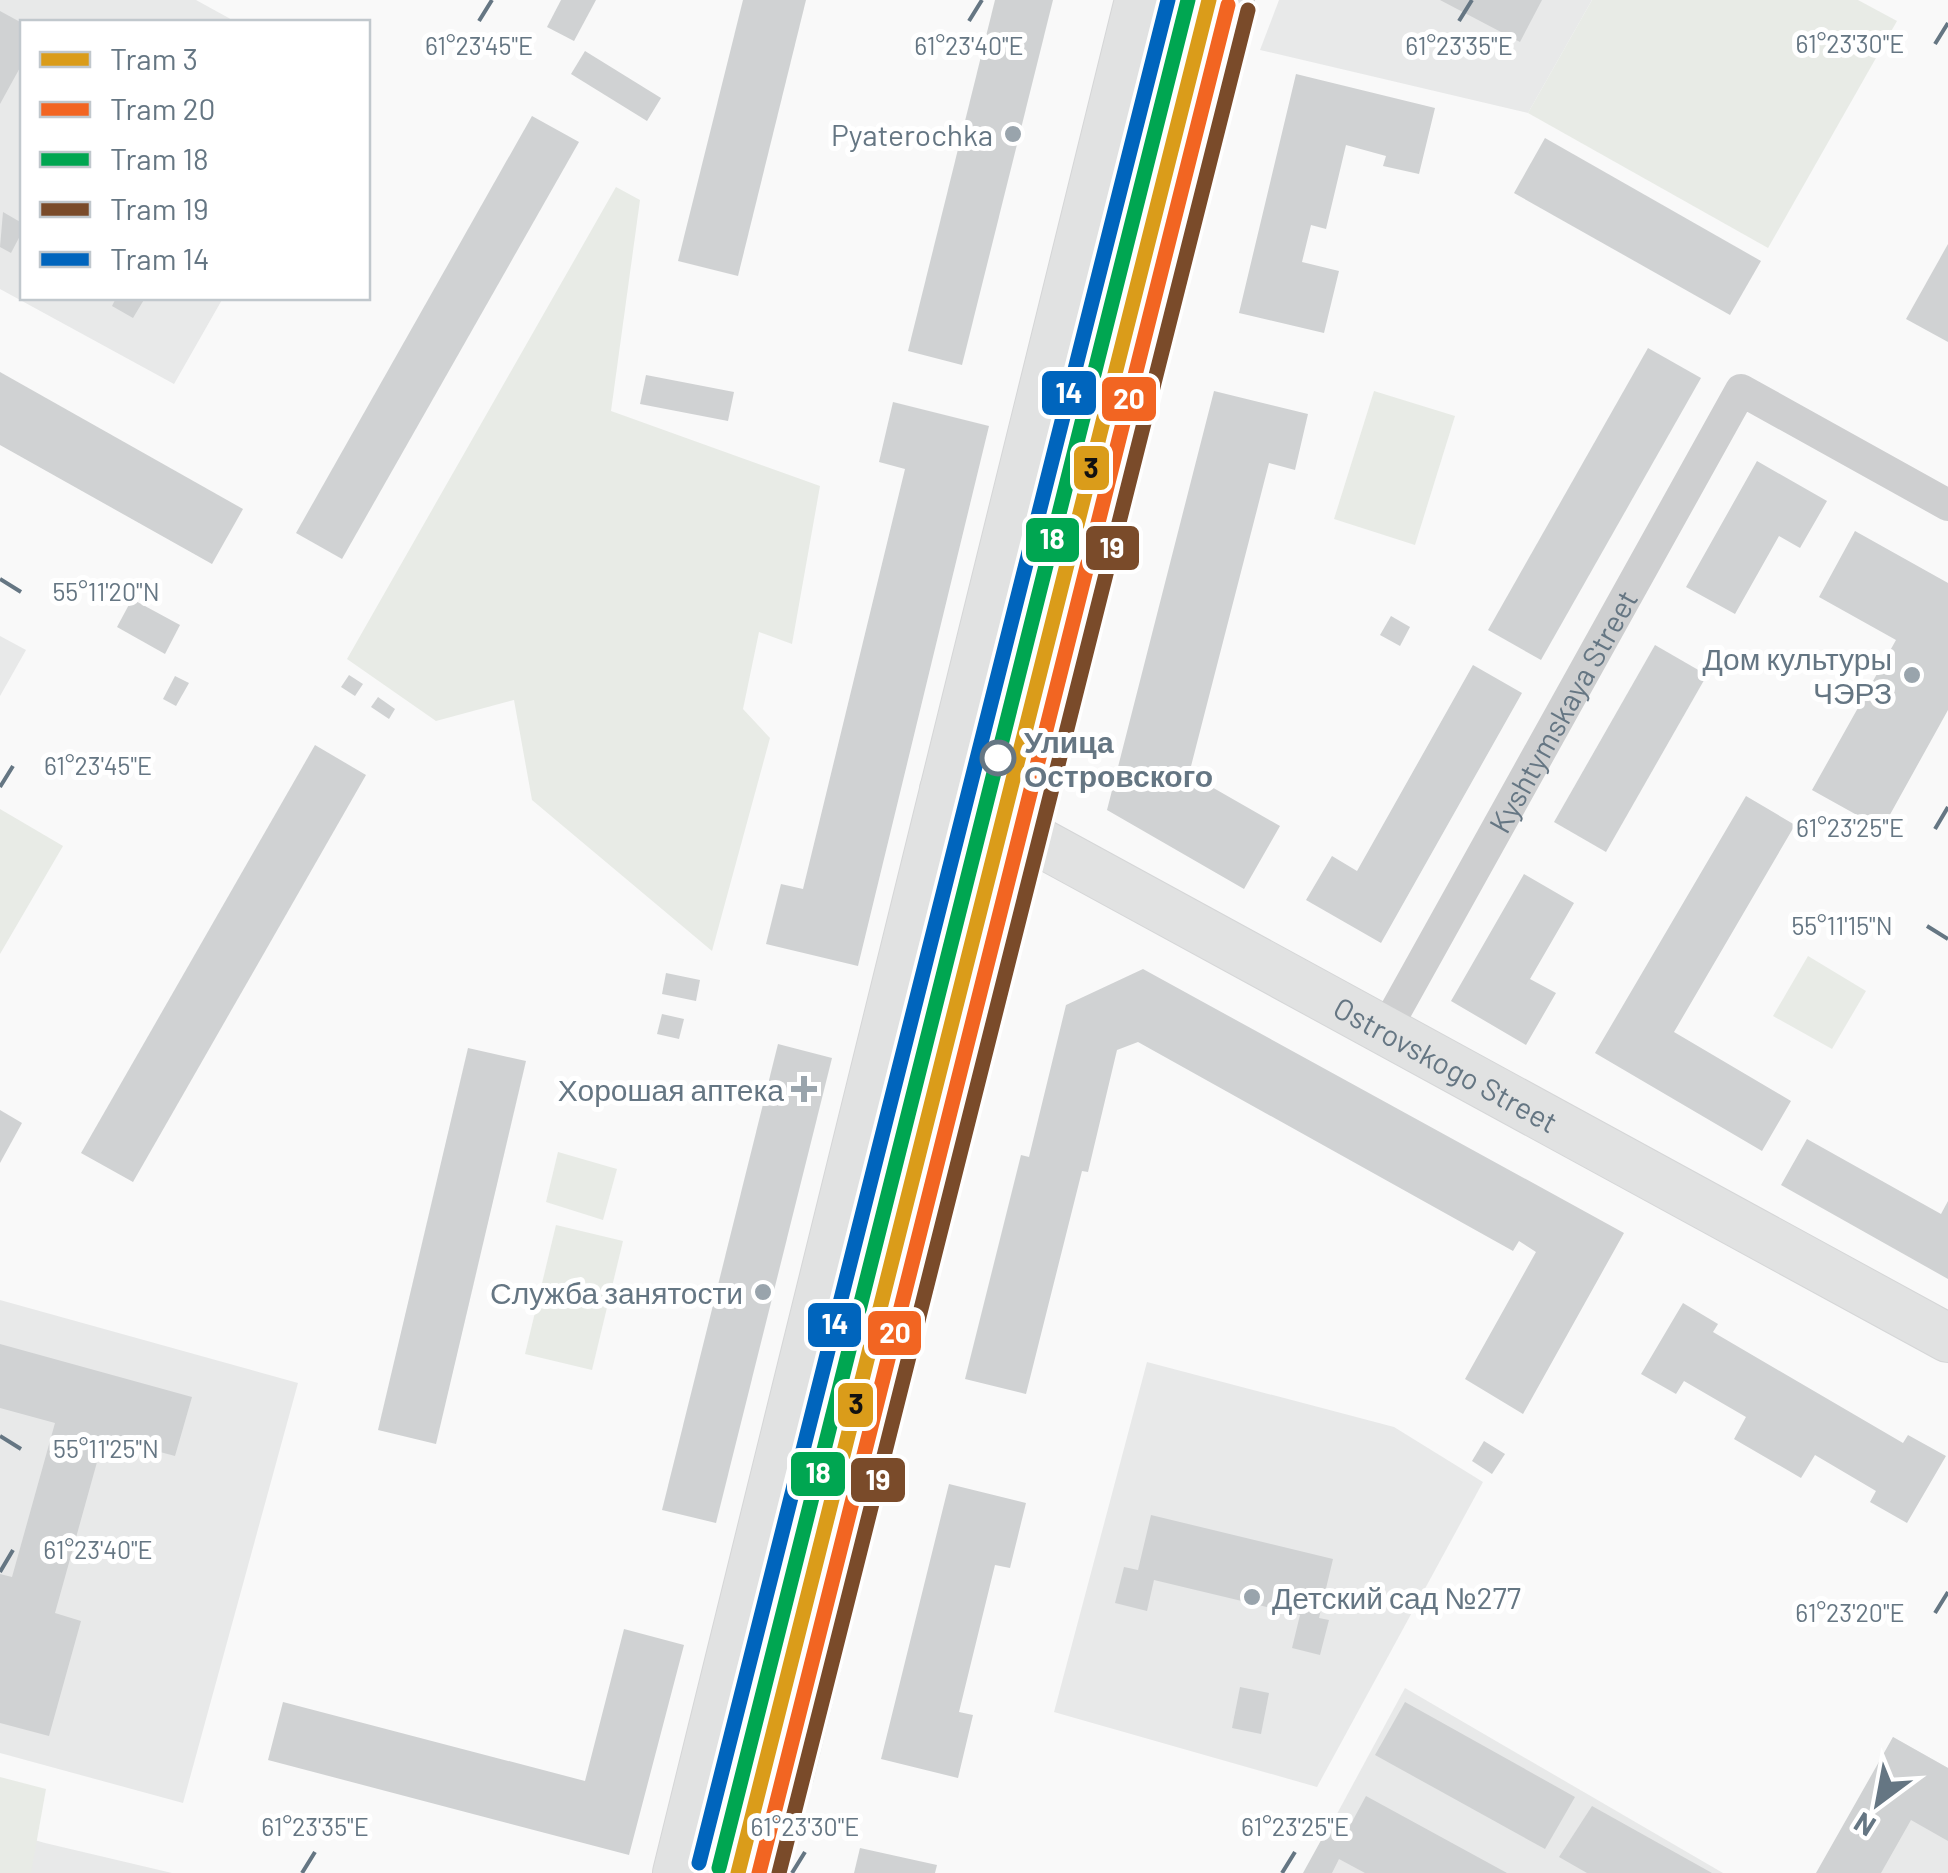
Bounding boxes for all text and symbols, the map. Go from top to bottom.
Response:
legend [20,20,370,300]
text: 61°23'30"E [1796,28,1904,58]
text: 61°23'45"E [425,30,533,60]
text: 61°23'40"E [914,30,1024,60]
text: 61°23'35"E [1405,30,1513,60]
text: Tram 3 [110,40,198,76]
text: Tram 20 [110,90,216,126]
place label: Pyaterochka [831,116,993,152]
marker: Pyaterochka [1002,123,1024,145]
text: Tram 18 [110,140,209,176]
text: Tram 19 [110,190,209,226]
text: Tram 14 [110,240,210,276]
line badge: 14 [1040,369,1098,417]
text: 14 [1056,375,1082,409]
line badge: 20 [1100,375,1158,423]
text: 20 [1113,381,1145,415]
line badge: 3 [1072,444,1111,492]
text: 3 [1083,450,1099,484]
line badge: 18 [1024,516,1081,564]
text: 18 [1039,521,1065,555]
line badge: 19 [1084,524,1141,572]
text: 19 [1100,530,1124,564]
text: 55°11'20"N [52,576,160,606]
street label: Kyshtymskaya Street [1481,583,1644,839]
place label: Дом культуры ЧЭРЗ [1702,640,1892,710]
marker: Дом культуры ЧЭРЗ [1901,664,1923,686]
place label: Улица Островского [1024,723,1213,793]
marker: Улица Островского [981,741,1015,775]
text: 61°23'45"E [44,750,152,780]
text: 61°23'25"E [1796,812,1904,842]
text: 55°11'15"N [1791,910,1893,940]
street label: Ostrovskogo Street [1328,988,1564,1140]
place label: Хорошая аптека [558,1071,784,1107]
marker: Хорошая аптека [793,1078,815,1100]
place label: Служба занятости [490,1274,743,1310]
marker: Служба занятости [752,1281,774,1303]
line badge: 14 [806,1301,863,1349]
text: 14 [822,1306,848,1340]
line badge: 20 [866,1309,923,1357]
text: 20 [879,1315,911,1349]
line badge: 3 [836,1381,875,1429]
text: 3 [848,1386,864,1420]
text: 55°11'25"N [53,1433,159,1463]
line badge: 18 [789,1450,847,1498]
text: 18 [805,1455,831,1489]
line badge: 19 [849,1456,907,1504]
text: 19 [866,1462,890,1496]
text: 61°23'40"E [43,1534,153,1564]
place label: Детский сад №277 [1272,1579,1521,1615]
marker: Детский сад №277 [1241,1586,1263,1608]
text: 61°23'20"E [1795,1597,1905,1627]
north arrow [1828,1753,1928,1853]
text: N [1847,1806,1881,1844]
text: 61°23'35"E [261,1811,369,1841]
text: 61°23'30"E [751,1811,859,1841]
text: 61°23'25"E [1241,1811,1349,1841]

